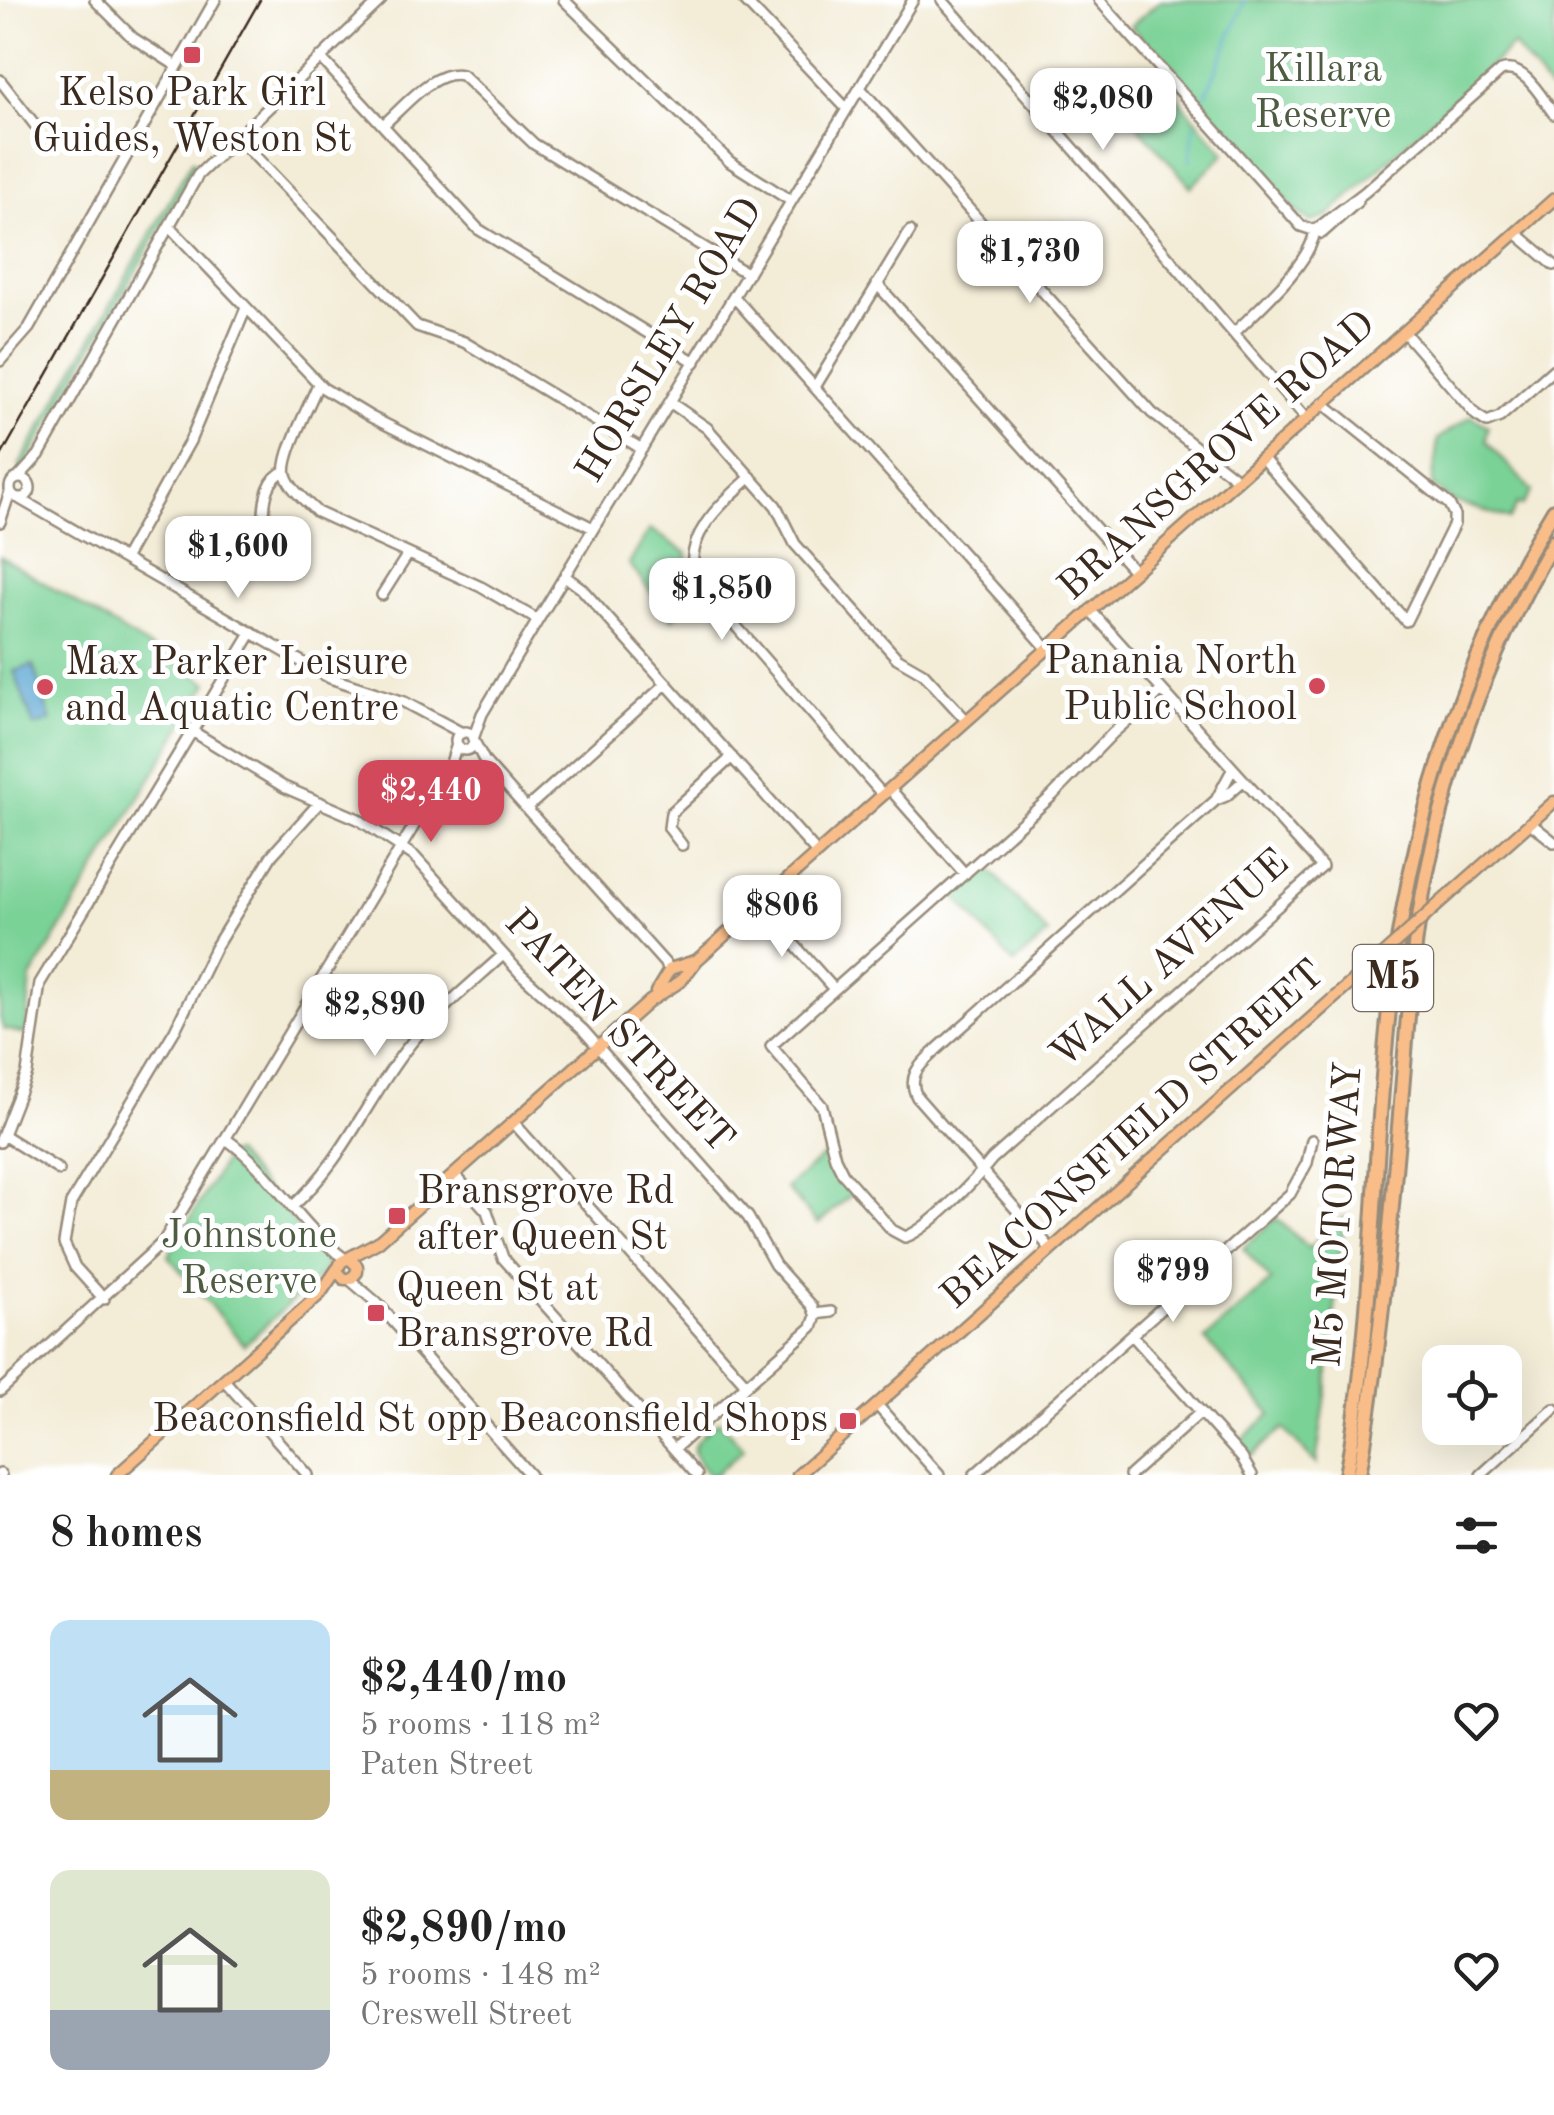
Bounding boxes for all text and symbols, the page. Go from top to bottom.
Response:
marker: Kelso Park Girl Guides, Weston St [181,44,203,66]
park label: Killara Reserve [1255,51,1391,137]
pin: $2,080 [1022,68,1184,153]
place label: Kelso Park Girl Guides, Weston St [32,75,352,161]
text: $2,080 [1052,84,1154,116]
street label: HORSLEY ROAD [571,192,771,490]
pin: $1,730 [949,221,1111,306]
text: $1,730 [979,237,1081,269]
street label: BRANSGROVE ROAD [1052,305,1384,609]
pin: $1,600 [157,516,319,601]
text: $1,600 [187,532,289,564]
pin: $1,850 [641,558,803,643]
text: $1,850 [671,574,773,606]
place label: Panania North Public School [1044,643,1297,729]
place label: Max Parker Leisure and Aquatic Centre [65,644,408,730]
marker: Panania North Public School [1306,675,1328,697]
marker: Max Parker Leisure and Aquatic Centre [34,676,56,698]
pin: $2,440 [350,760,512,845]
text: $2,440 [380,776,482,808]
street label: WALL AVENUE [1045,843,1297,1077]
pin: $806 [723,875,841,960]
text: $806 [745,891,819,923]
street label: PATEN STREET [496,903,740,1161]
road number: M5 [1353,945,1433,1011]
street label: BEACONSFIELD STREET [935,954,1333,1318]
pin: $2,890 [294,974,456,1059]
text: $2,890 [324,990,426,1022]
street label: M5 MOTORWAY [1309,1061,1371,1369]
place label: Bransgrove Rd after Queen St [417,1173,674,1259]
marker: Bransgrove Rd after Queen St [386,1205,408,1227]
park label: Johnstone Reserve [161,1217,337,1303]
pin: $799 [1114,1240,1232,1325]
text: $799 [1136,1256,1210,1288]
place label: Queen St at Bransgrove Rd [396,1270,653,1356]
marker: Queen St at Bransgrove Rd [365,1302,387,1324]
map controls [1422,1345,1522,1445]
button: locate [1422,1345,1522,1445]
place label: Beaconsfield St opp Beaconsfield Shops [152,1401,828,1441]
marker: Beaconsfield St opp Beaconsfield Shops [837,1410,859,1432]
icon: filters [1449,1508,1504,1563]
text: 8 homes [50,1514,202,1556]
text: $2,440/mo [360,1659,567,1701]
icon: home [130,1660,250,1780]
icon: heart [1449,1693,1504,1748]
text: 5 rooms · 118 m² [360,1710,601,1742]
text: Paten Street [360,1750,533,1782]
text: $2,890/mo [360,1909,567,1951]
icon: home [130,1910,250,2030]
icon: heart [1449,1943,1504,1998]
text: 5 rooms · 148 m² [360,1960,601,1992]
text: Creswell Street [360,2000,572,2032]

